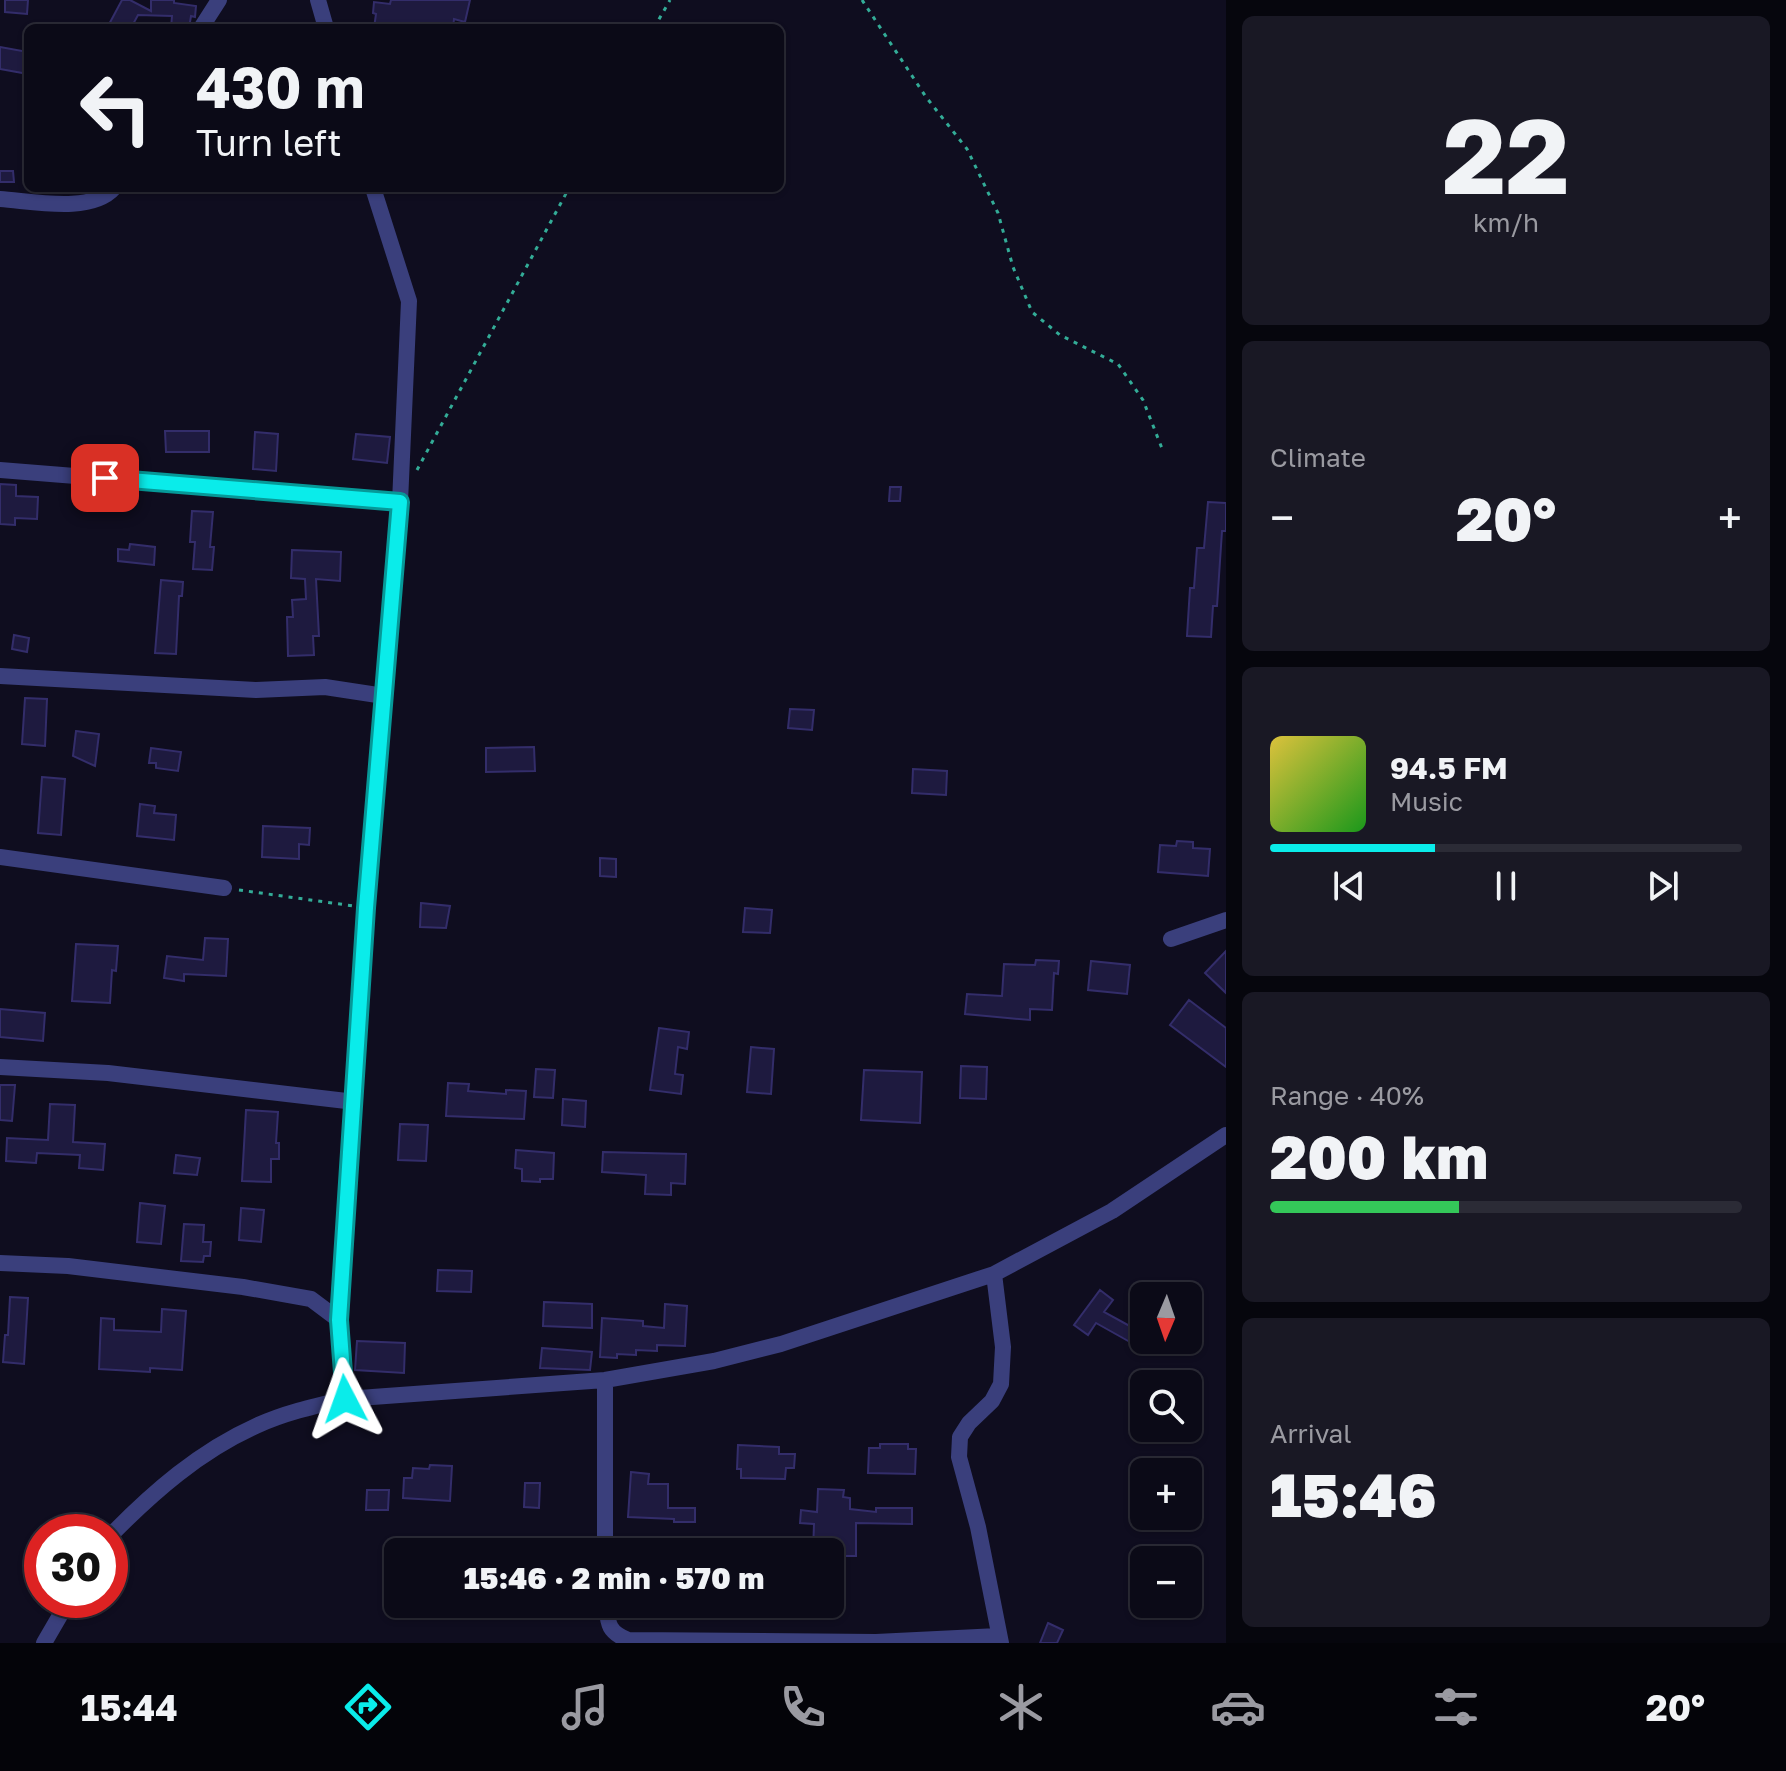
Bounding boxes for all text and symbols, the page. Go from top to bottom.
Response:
text: 430 m [196,53,365,120]
icon: left [64,56,168,160]
text: 22 [1443,92,1569,217]
text: Turn left [196,121,342,164]
text: km/h [1473,207,1539,238]
text: Climate [1270,442,1366,473]
pin [71,444,139,512]
icon: arrive [83,456,127,500]
text: 20° [1456,482,1556,554]
text: − [1270,491,1294,544]
text: + [1718,491,1742,544]
text: 94.5 FM [1390,750,1508,786]
text: Music [1390,786,1463,817]
icon: previous [1327,864,1371,908]
icon: pause [1484,864,1528,908]
icon: next [1641,864,1685,908]
text: Range · 40% [1270,1080,1424,1111]
text: 200 km [1270,1120,1488,1192]
north arrow [1130,1282,1202,1354]
map controls [1130,1282,1202,1618]
position arrow [303,1357,387,1441]
button: search [1130,1370,1202,1442]
text: Arrival [1270,1418,1351,1449]
button: + [1130,1458,1202,1530]
text: 15:46 [1270,1458,1436,1530]
speed limit sign: 30 [24,1514,128,1618]
button: − [1130,1546,1202,1618]
text: 15:46 · 2 min · 570 m [464,1560,764,1596]
icon: directions [340,1679,396,1735]
icon: music [557,1679,613,1735]
icon: phone [775,1679,831,1735]
icon: climate [993,1679,1049,1735]
icon: car [1210,1679,1266,1735]
icon: filters [1428,1679,1484,1735]
text: 15:44 [81,1686,178,1729]
text: 20° [1646,1686,1705,1729]

